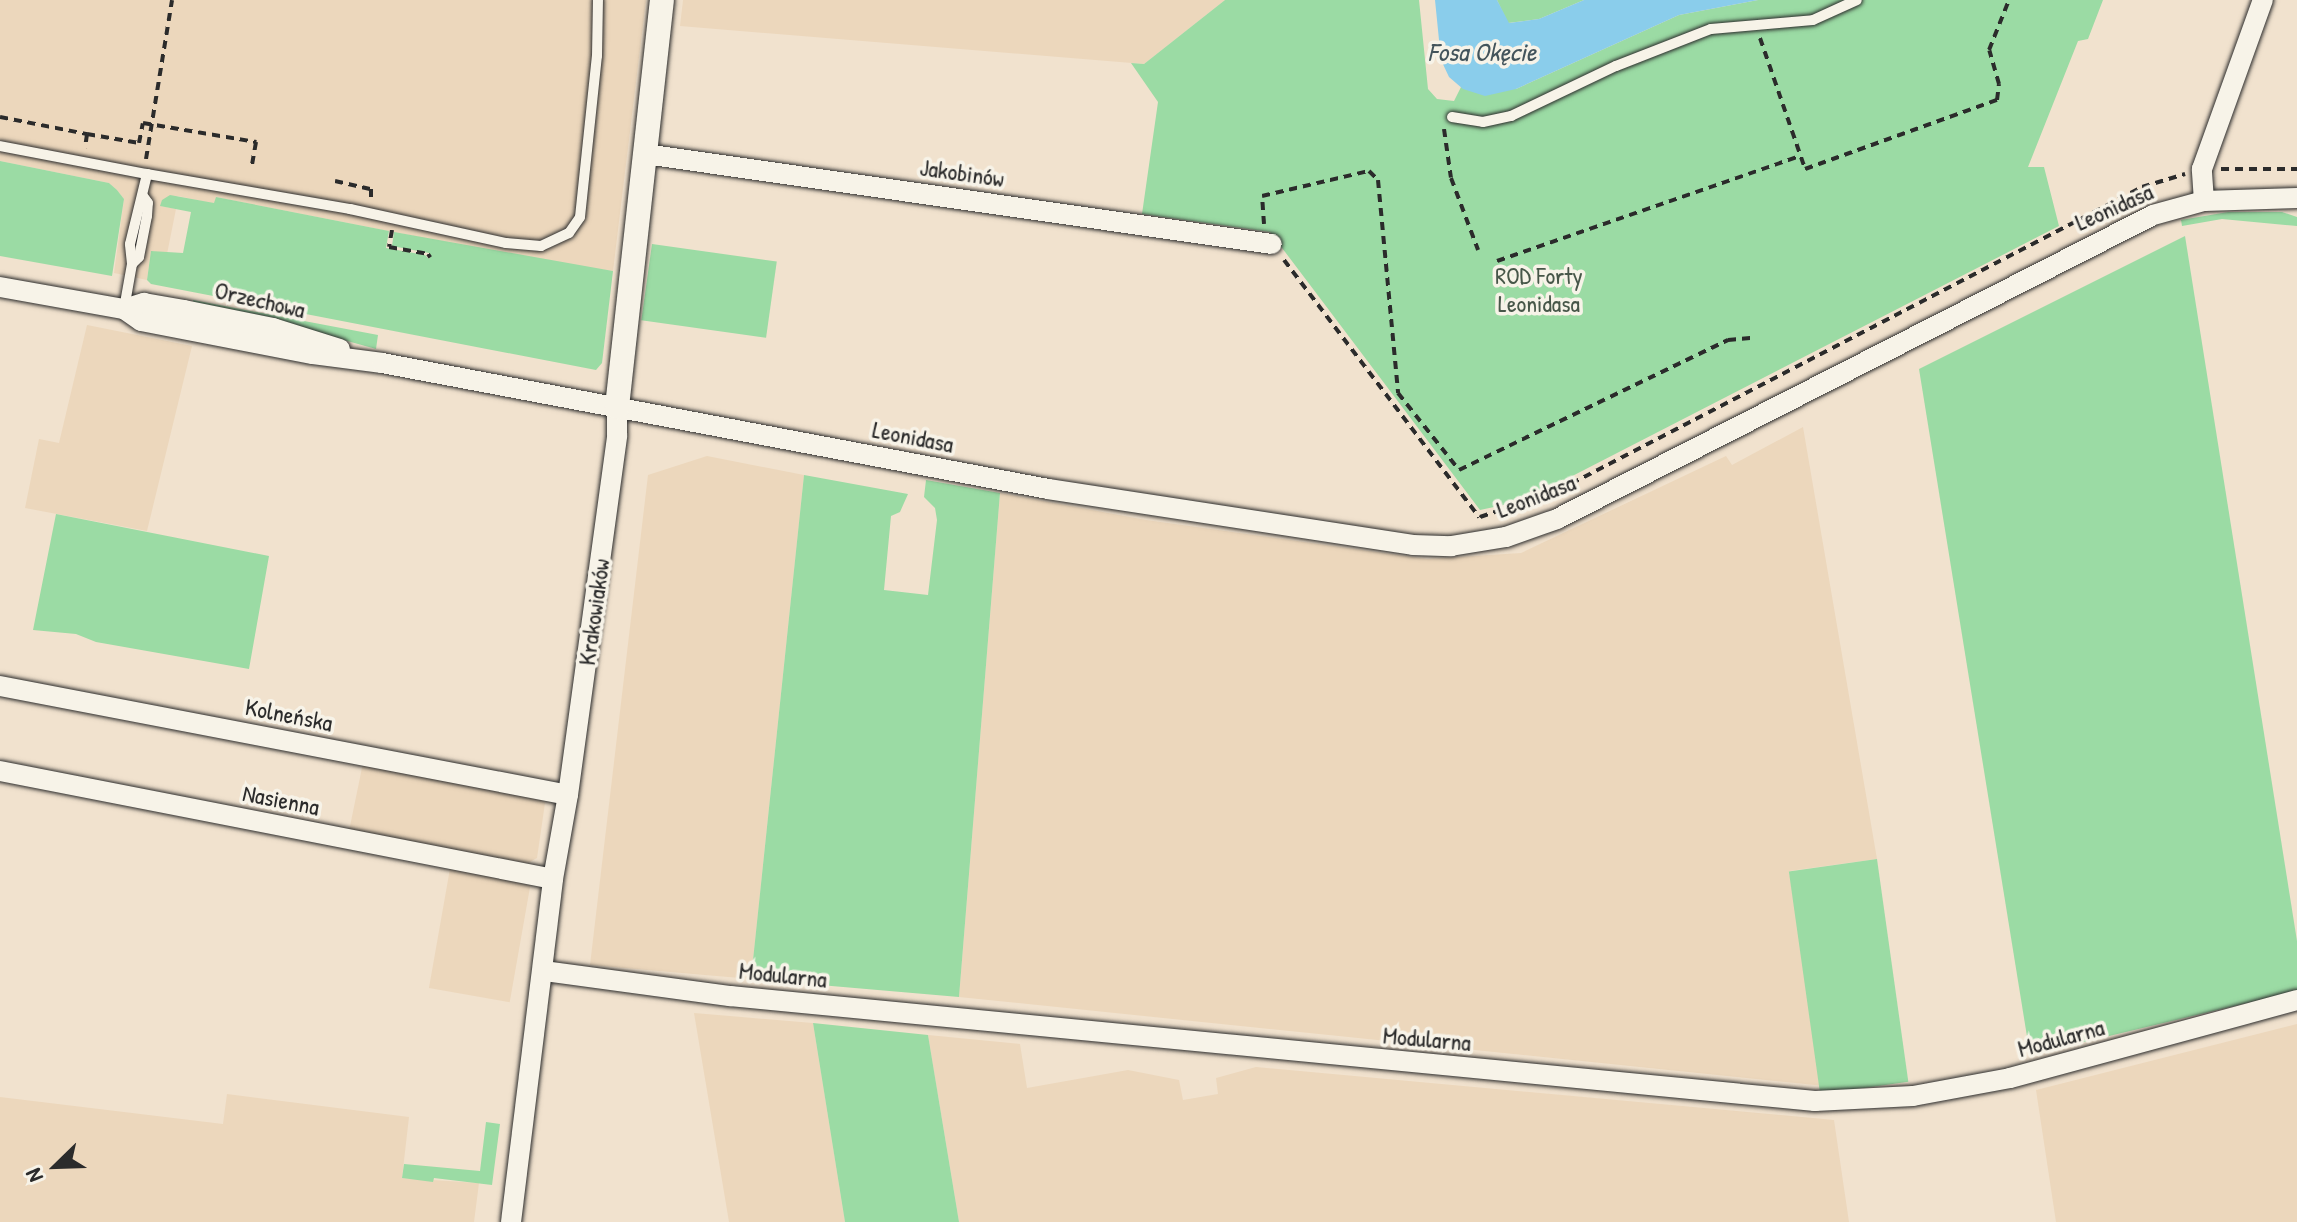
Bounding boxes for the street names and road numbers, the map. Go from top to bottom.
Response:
street label: Jakobinów [918,153,1006,193]
street label: Leonidasa [2071,177,2157,237]
street label: Orzechowa [212,276,308,324]
street label: Leonidasa [870,415,956,459]
street label: Leonidasa [1493,468,1579,524]
street label: Krakowiaków [572,557,616,667]
street label: Kolneńska [243,692,335,738]
street label: Nasienna [240,778,322,822]
street label: Modularna [738,956,828,994]
street label: Modularna [2015,1013,2107,1063]
street label: Modularna [1382,1021,1472,1057]

